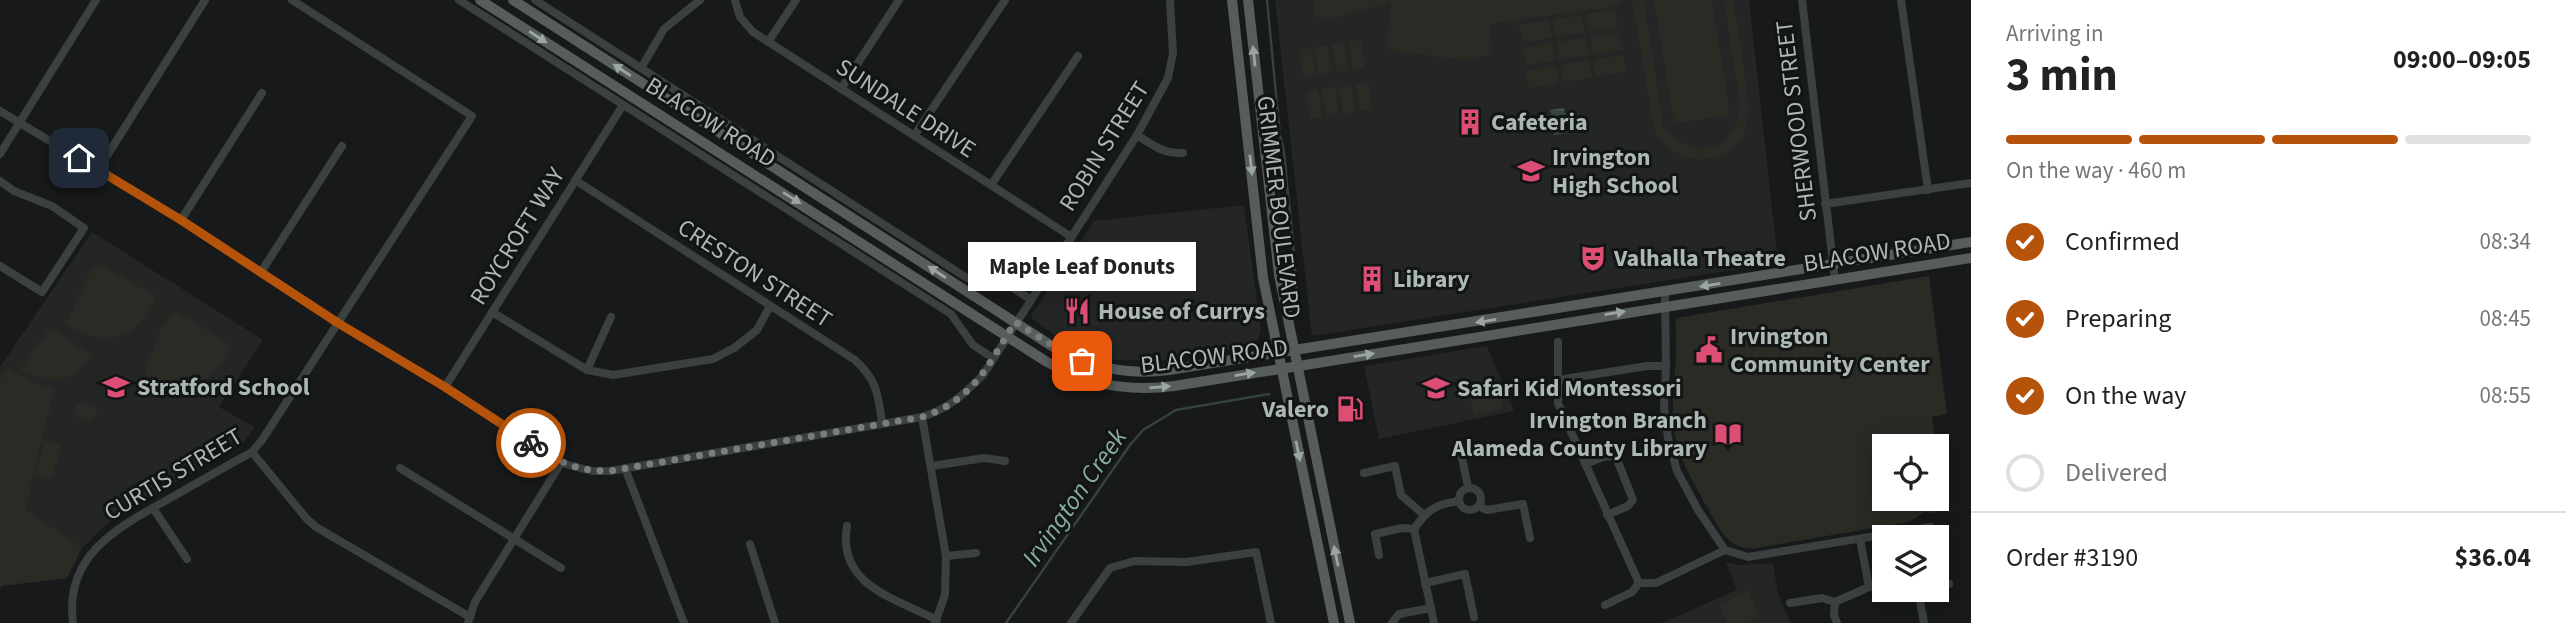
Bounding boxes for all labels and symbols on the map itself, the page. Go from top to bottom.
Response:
street label: SHERWOOD STREET [1767,18,1826,223]
one-way arrow [528,30,548,43]
one-way arrow [1249,45,1260,67]
street label: SUNDALE DRIVE [829,50,982,167]
one-way arrow [613,63,631,77]
street label: BLACOW ROAD [639,68,783,177]
street label: ROBIN STREET [1051,74,1158,218]
street label: GRIMMER BOULEVARD [1247,94,1310,320]
place label: Cafeteria [1491,105,1588,140]
building icon: Cafeteria [1455,107,1485,137]
pin [49,128,109,188]
place label: Irvington High School [1552,140,1678,203]
one-way arrow [1245,154,1256,176]
school or university icon: Irvington High School [1516,156,1546,186]
street label: ROYCROFT WAY [461,160,574,312]
one-way arrow [782,192,802,205]
street label: CRESTON STREET [671,210,839,337]
street label: BLACOW ROAD [1801,224,1953,281]
place label: Valhalla Theatre [1613,241,1786,276]
callout: Maple Leaf Donuts [968,242,1196,291]
theatre icon: Valhalla Theatre [1578,243,1608,273]
place label: Library [1393,262,1470,297]
building icon: Library [1357,264,1387,294]
one-way arrow [927,266,947,279]
one-way arrow [1699,280,1721,291]
place label: House of Currys [1098,294,1265,329]
restaurant icon: House of Currys [1062,296,1092,326]
one-way arrow [1604,308,1626,319]
one-way arrow [1474,316,1496,327]
place label: Irvington Community Center [1730,319,1930,382]
street label: BLACOW ROAD [1138,330,1290,383]
pin [1052,331,1112,391]
public building icon: Irvington Community Center [1694,335,1724,365]
one-way arrow [1353,349,1375,360]
one-way arrow [1234,369,1256,380]
place label: Stratford School [137,370,310,405]
place label: Safari Kid Montessori [1457,371,1682,406]
school or university icon: Stratford School [101,372,131,402]
school or university icon: Safari Kid Montessori [1421,373,1451,403]
one-way arrow [1149,381,1171,392]
place label: Valero [1261,392,1329,427]
fuel station icon: Valero [1335,394,1365,424]
place label: Irvington Branch Alameda County Library [1451,403,1707,466]
courier [496,408,566,478]
street label: CURTIS STREET [97,419,249,530]
library icon: Irvington Branch Alameda County Library [1713,419,1743,449]
water label: Irvington Creek [1013,420,1136,574]
one-way arrow [1293,440,1304,462]
one-way arrow [1330,545,1341,567]

